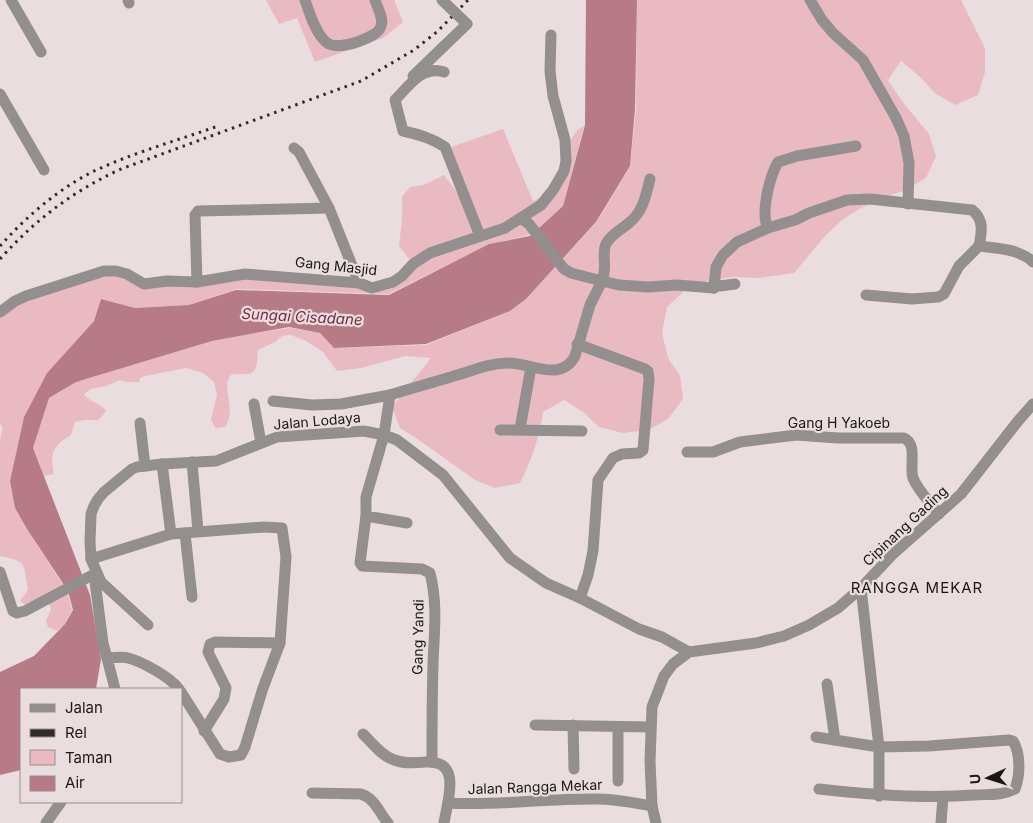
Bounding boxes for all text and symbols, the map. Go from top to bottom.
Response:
street label: Gang Masjid [294,253,378,278]
water label: Sungai Cisadane [241,304,363,329]
street label: Jalan Lodaya [273,408,361,433]
street label: Gang H Yakoeb [788,414,890,431]
street label: Cipinang Gading [859,482,951,569]
district label: RANGGA MEKAR [851,578,983,597]
street label: Gang Yandi [408,599,427,675]
legend [20,688,182,803]
text: Jalan [65,698,103,717]
text: Rel [65,723,87,742]
text: Taman [65,748,112,767]
north arrow [963,753,1013,803]
text: Air [65,773,85,792]
text: U [966,773,983,785]
street label: Jalan Rangga Mekar [467,776,603,797]

